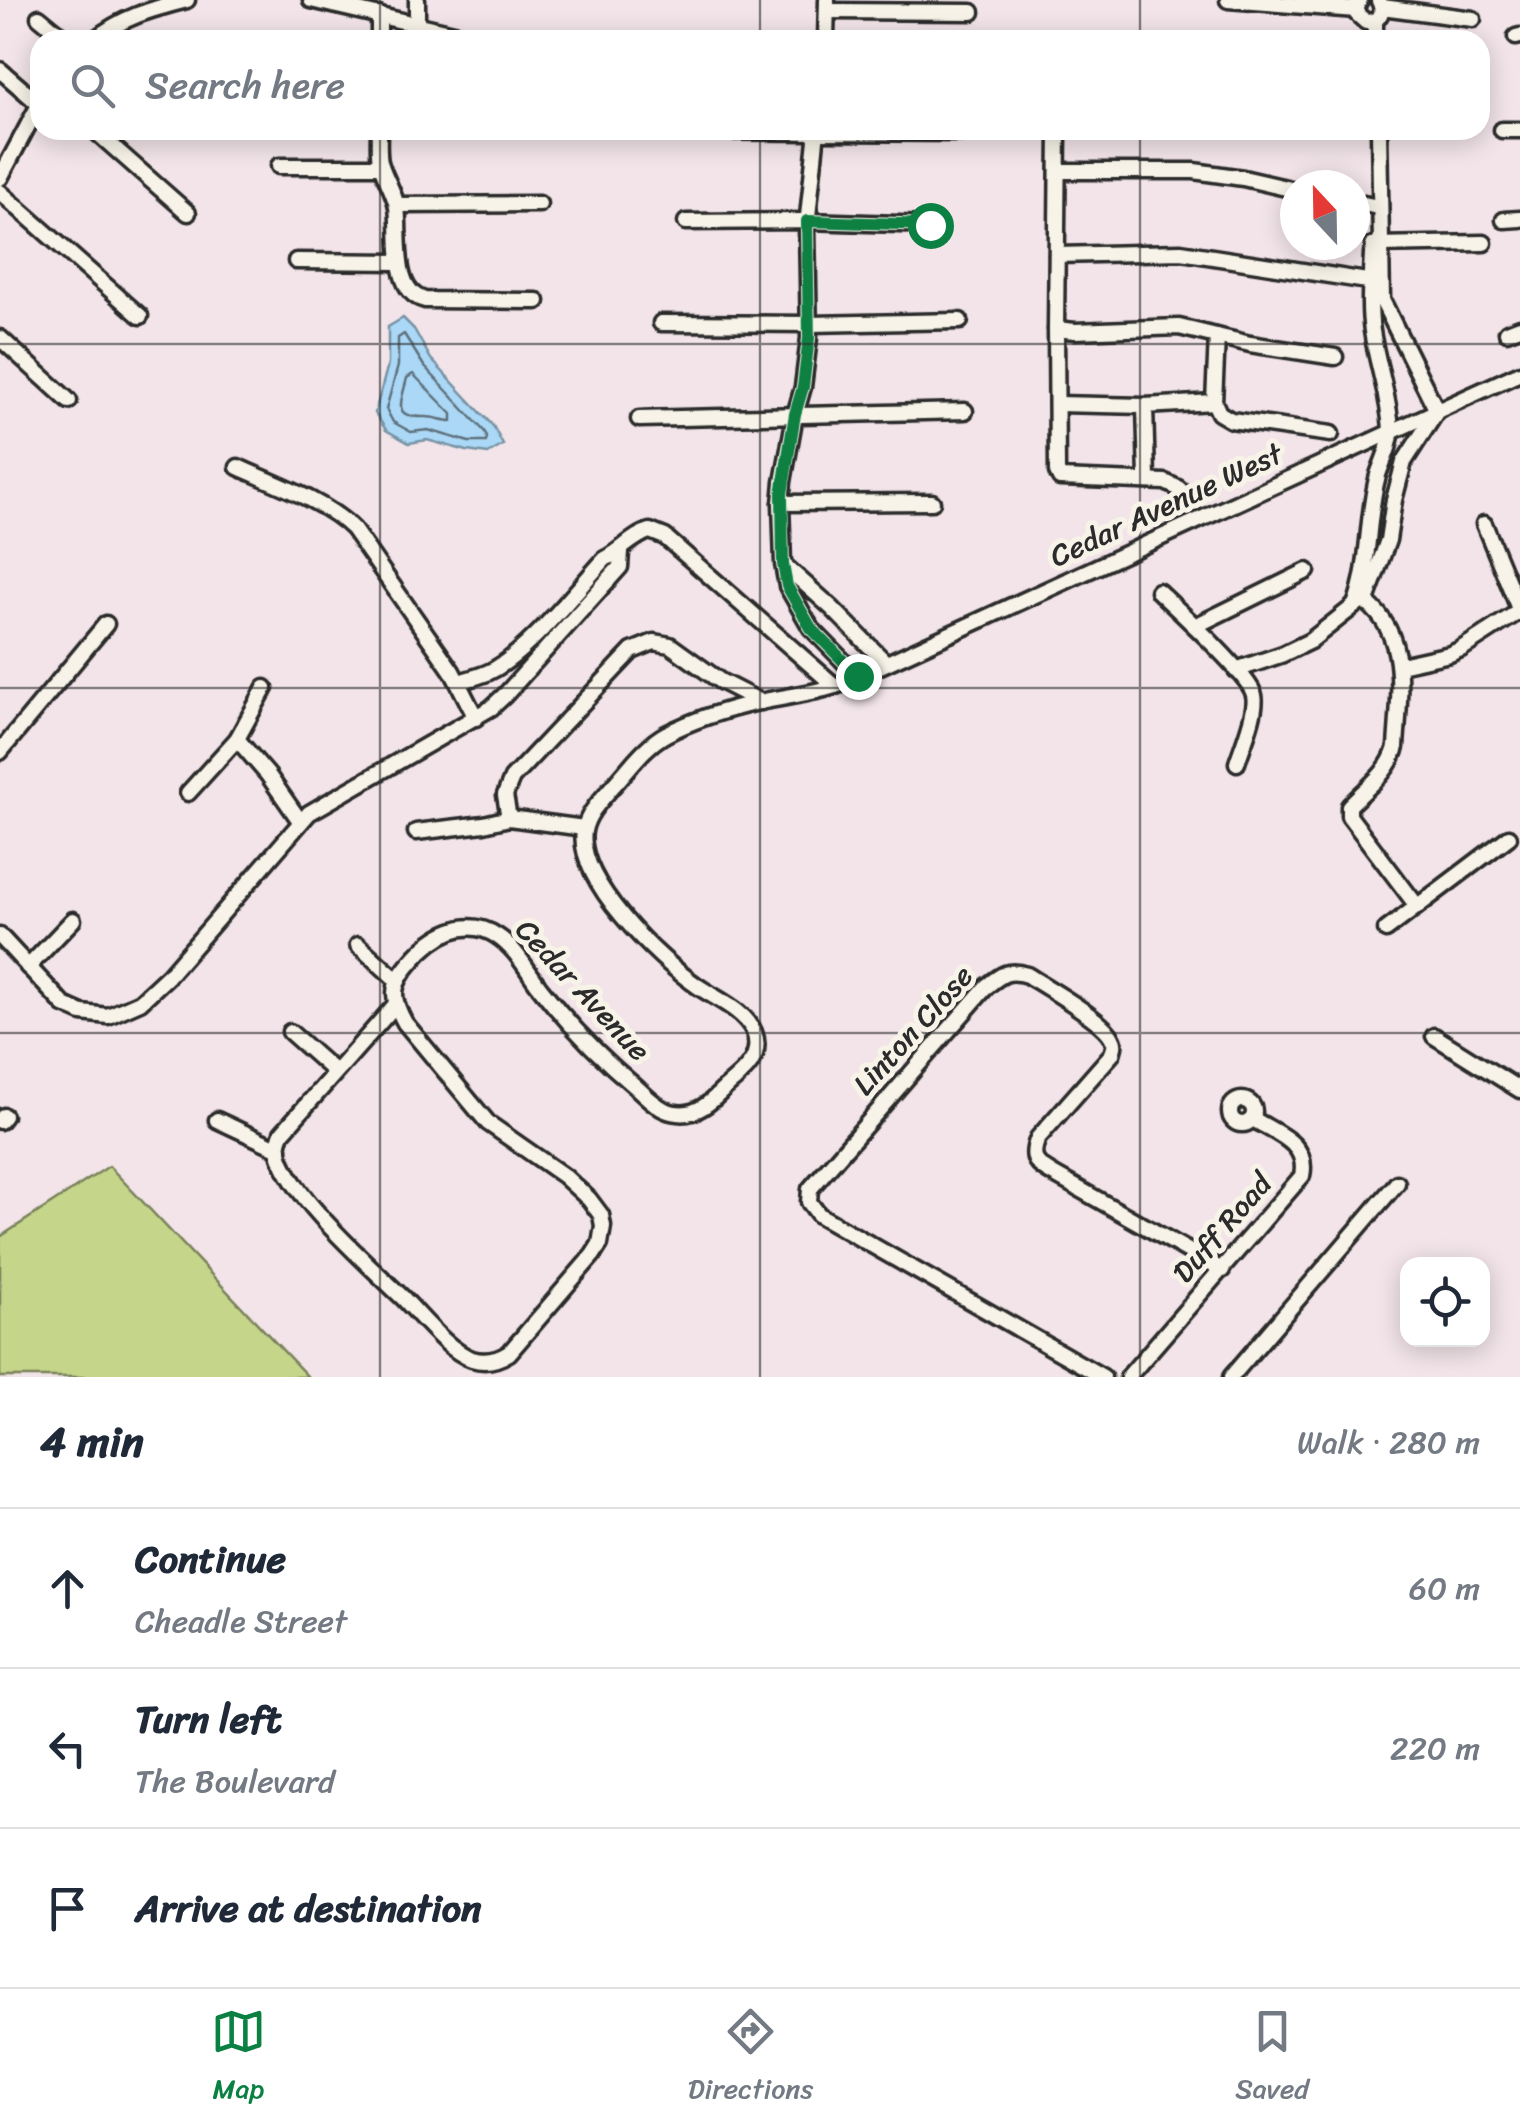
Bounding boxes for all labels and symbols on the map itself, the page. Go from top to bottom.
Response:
north arrow [1280,170,1370,260]
route start [908,203,954,249]
street label: Cedar Avenue West [1040,426,1293,583]
route end [836,654,882,700]
street label: Cedar Avenue [502,905,664,1075]
street label: Linton Close [839,952,987,1108]
street label: Duff Road [1158,1159,1287,1296]

